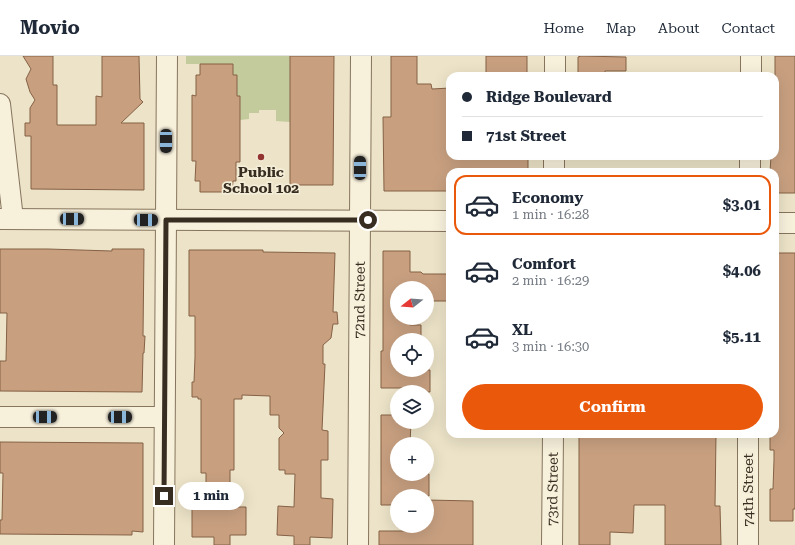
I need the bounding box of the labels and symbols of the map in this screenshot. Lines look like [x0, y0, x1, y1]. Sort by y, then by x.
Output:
car [160, 129, 172, 153]
marker: Public School 102 [256, 152, 266, 162]
car [354, 156, 366, 180]
place label: Public School 102 [223, 164, 299, 196]
route start [359, 211, 377, 229]
car [60, 213, 84, 225]
car [134, 214, 158, 226]
street label: 72nd Street [351, 261, 368, 339]
north arrow [390, 281, 434, 325]
car [33, 411, 57, 423]
car [108, 411, 132, 423]
street label: 73rd Street [544, 452, 561, 526]
street label: 74th Street [740, 453, 756, 527]
callout: 1 min [178, 482, 244, 510]
route end [155, 487, 173, 505]

